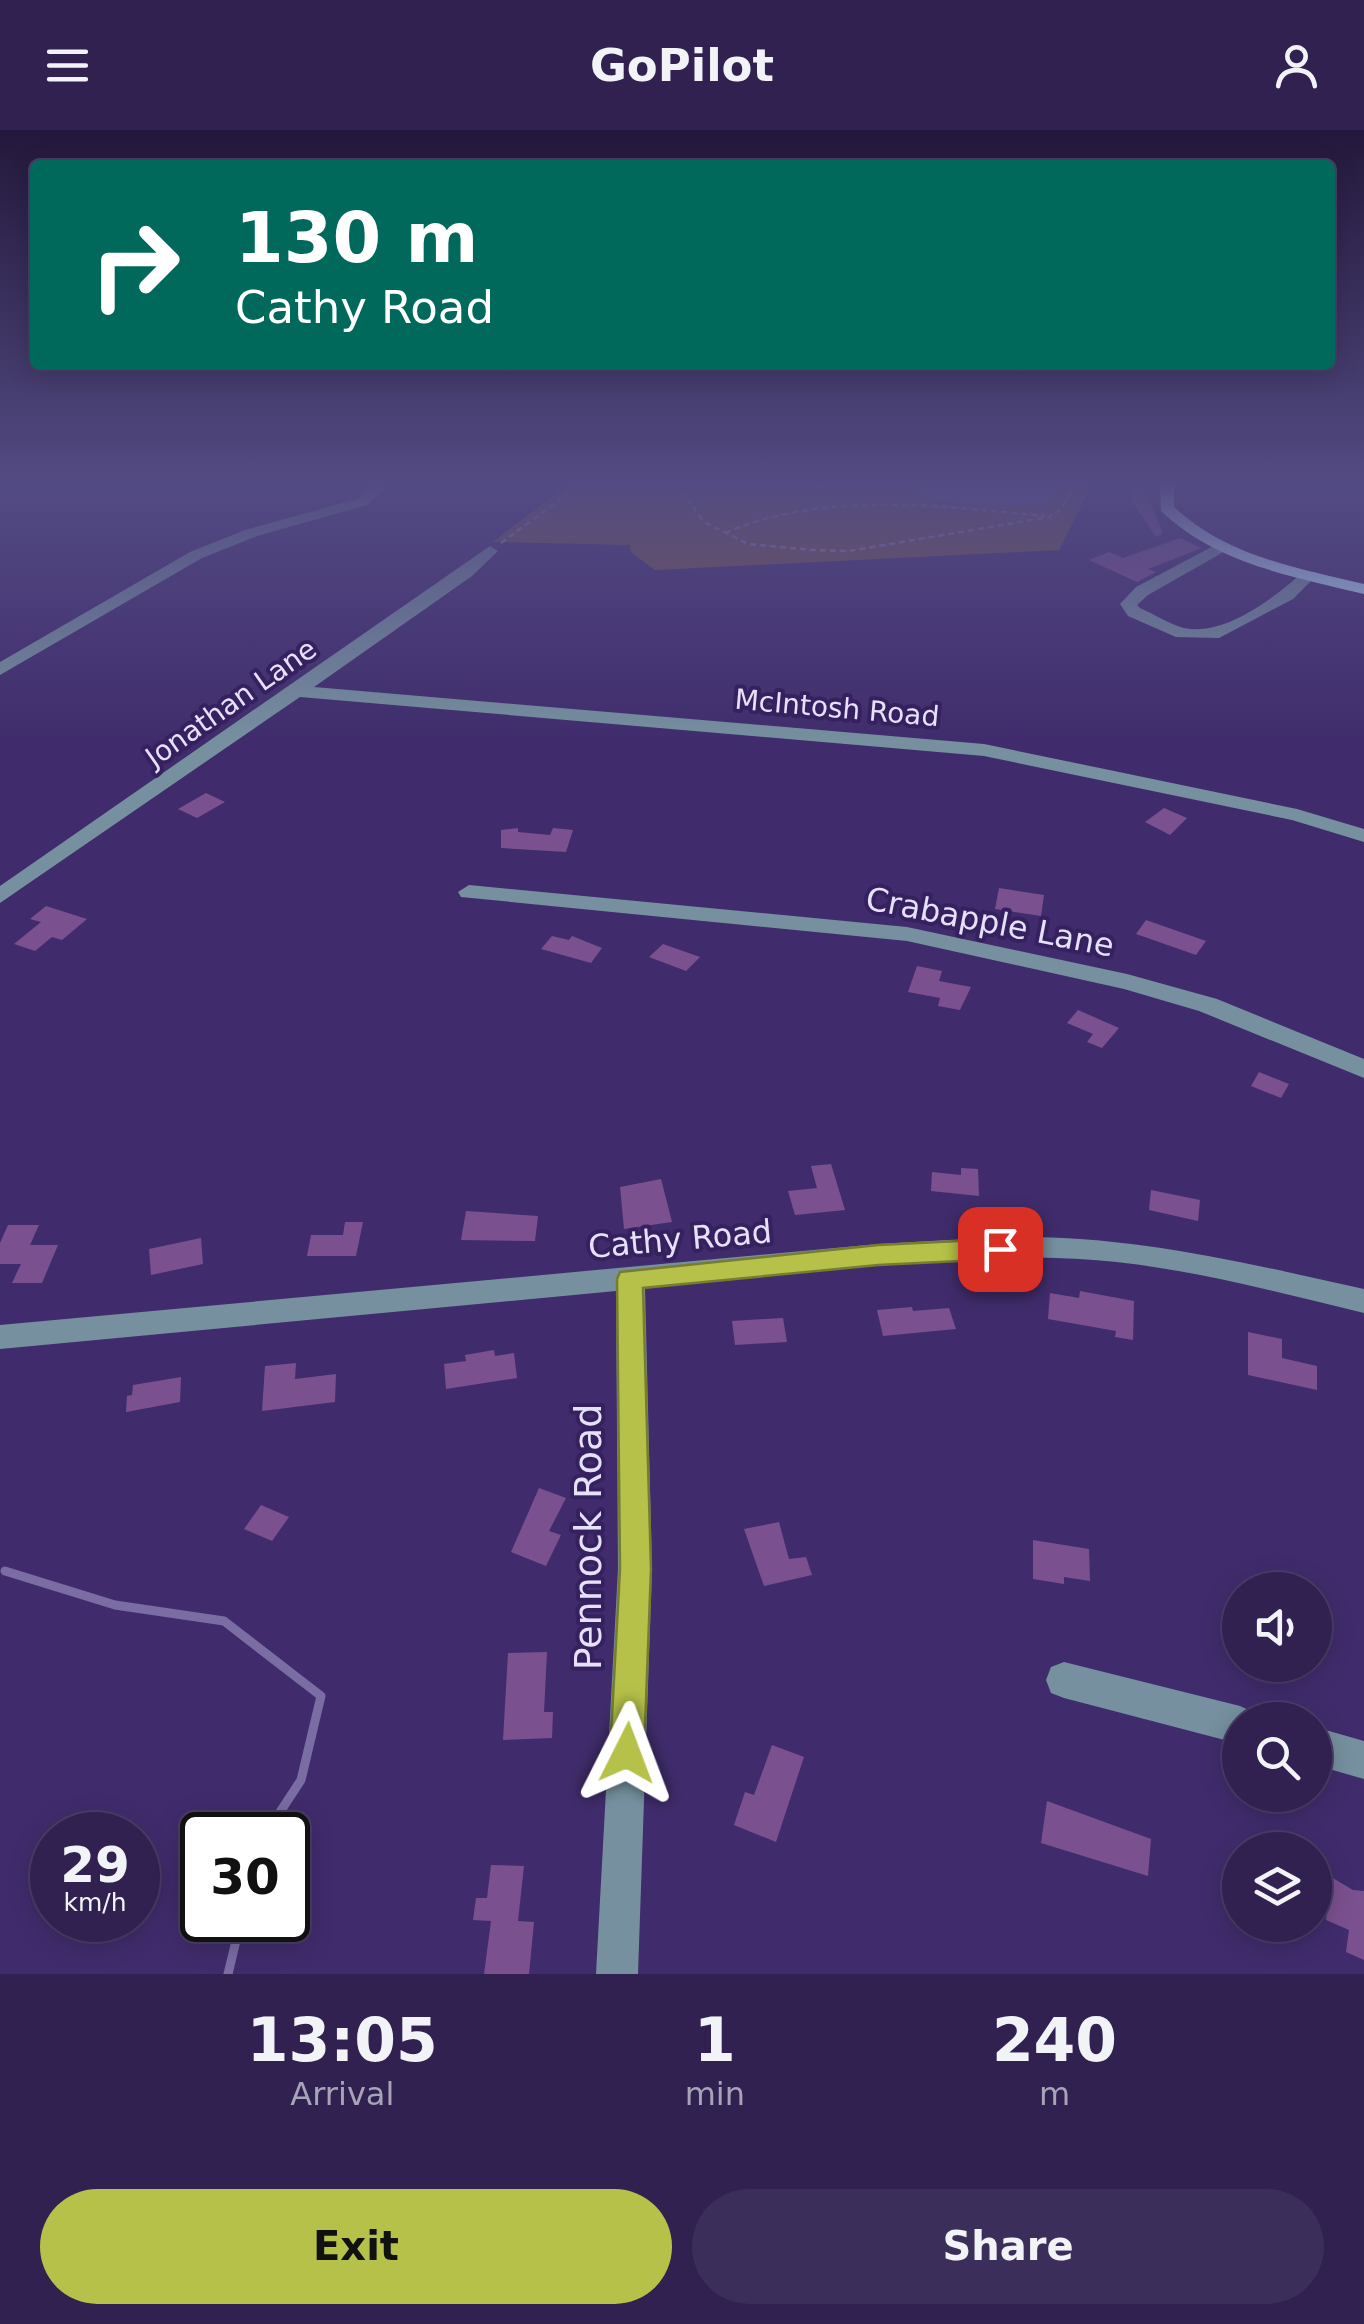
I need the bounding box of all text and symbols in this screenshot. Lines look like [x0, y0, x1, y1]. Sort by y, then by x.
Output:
icon: menu [40, 38, 95, 93]
icon: person [1269, 38, 1324, 93]
text: GoPilot [590, 39, 774, 92]
text: 130 m [235, 197, 478, 279]
icon: right [70, 200, 200, 330]
text: Cathy Road [235, 281, 494, 334]
street label: Jonathan Lane [138, 632, 323, 775]
street label: McIntosh Road [733, 683, 941, 733]
street label: Crabapple Lane [863, 879, 1117, 965]
pin [958, 1207, 1043, 1292]
street label: Cathy Road [587, 1212, 773, 1266]
icon: arrive [973, 1222, 1028, 1277]
street label: Pennock Road [566, 1404, 610, 1670]
map controls [1222, 1572, 1332, 1942]
button: sound [1222, 1572, 1332, 1682]
position arrow [575, 1701, 679, 1805]
button: search [1222, 1702, 1332, 1812]
speed limit sign: 30 [180, 1812, 310, 1942]
button: layers [1222, 1832, 1332, 1942]
text: 29 [60, 1836, 130, 1894]
text: km/h [63, 1888, 127, 1917]
text: 13:05 [247, 2005, 438, 2075]
text: 1 [694, 2005, 736, 2075]
text: 240 [992, 2005, 1117, 2075]
text: Arrival [290, 2075, 394, 2113]
text: min [685, 2075, 745, 2113]
text: m [1039, 2075, 1070, 2113]
button: Exit [40, 2189, 672, 2304]
button: Share [692, 2189, 1324, 2304]

